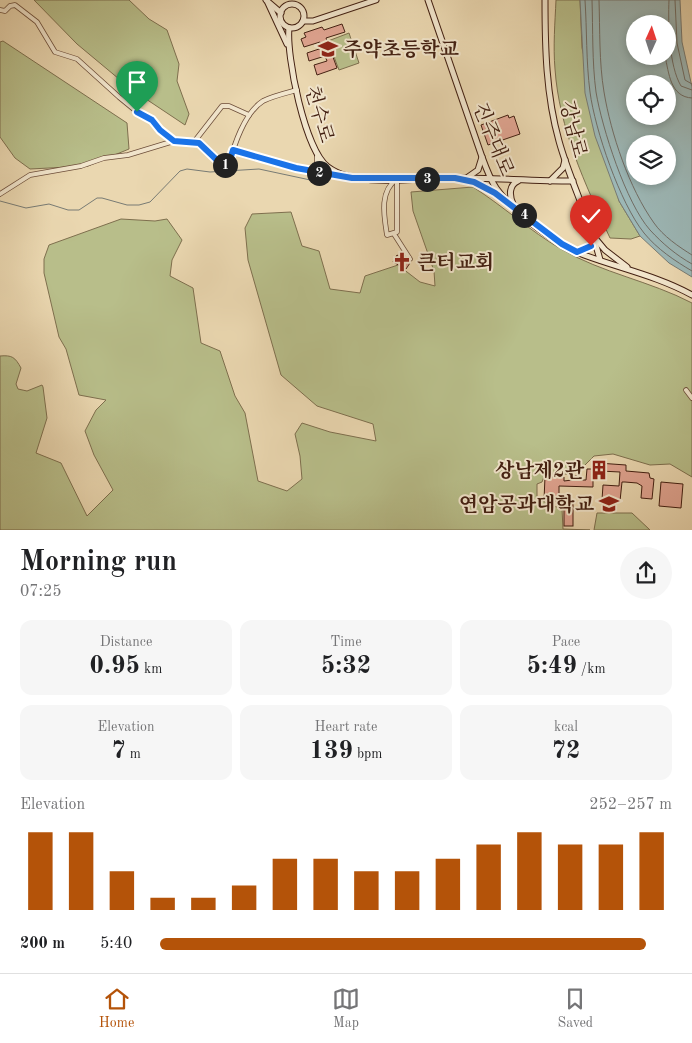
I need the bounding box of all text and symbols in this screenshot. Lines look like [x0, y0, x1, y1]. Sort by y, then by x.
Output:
north arrow [626, 15, 676, 65]
map controls [626, 15, 676, 185]
school or university icon: 주약초등학교 [317, 38, 339, 60]
place label: 주약초등학교 [343, 38, 460, 61]
pin [116, 61, 158, 112]
icon: arrive [123, 68, 151, 96]
button: locate [626, 75, 676, 125]
street label: 천수로 [300, 83, 338, 145]
street label: 강남로 [555, 98, 591, 160]
street label: 진주대로 [468, 99, 518, 179]
button: layers [626, 135, 676, 185]
pin: 1 [212, 152, 238, 178]
text: 1 [221, 158, 230, 172]
pin: 2 [306, 160, 332, 186]
text: 2 [315, 166, 324, 180]
pin: 3 [414, 166, 440, 192]
text: 3 [423, 172, 432, 186]
pin [570, 195, 612, 246]
pin: 4 [512, 202, 536, 228]
icon: check [577, 202, 605, 230]
text: 4 [520, 208, 529, 222]
church icon: 큰터교회 [391, 251, 413, 273]
place label: 큰터교회 [417, 251, 494, 274]
place label: 상남제2관 [495, 459, 585, 482]
building icon: 상남제2관 [588, 459, 610, 481]
place label: 연암공과대학교 [459, 493, 595, 516]
school or university icon: 연암공과대학교 [598, 493, 620, 515]
button: share [620, 547, 672, 599]
text: Morning run [20, 549, 177, 577]
text: 07:25 [20, 584, 62, 600]
text: Distance [100, 635, 152, 649]
text: Time [330, 635, 362, 649]
text: Pace [552, 635, 580, 649]
text: 0.95 [90, 654, 140, 679]
text: 5:32 [321, 654, 371, 679]
text: 5:49 [526, 654, 577, 679]
text: km [140, 662, 162, 676]
text: /km [577, 662, 606, 676]
text: Elevation [98, 720, 154, 734]
text: Heart rate [315, 720, 377, 734]
text: kcal [554, 720, 578, 734]
text: 7 [111, 739, 126, 764]
text: 139 [310, 739, 353, 764]
text: 72 [551, 739, 581, 764]
text: m [126, 747, 141, 761]
text: bpm [353, 747, 382, 761]
text: Elevation [20, 797, 85, 813]
text: 252–257 m [589, 797, 672, 813]
text: 200 m [20, 936, 65, 952]
text: 5:40 [100, 936, 132, 952]
tab: Home [99, 985, 134, 1032]
tab: Map [332, 985, 360, 1032]
tab: Saved [558, 985, 593, 1032]

